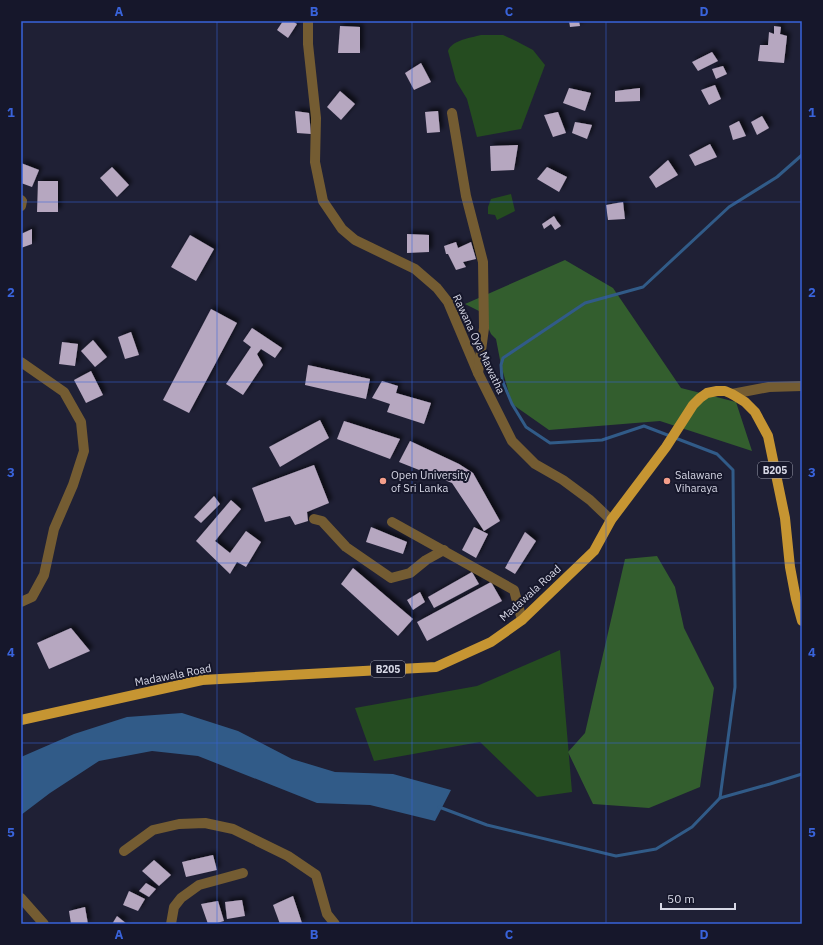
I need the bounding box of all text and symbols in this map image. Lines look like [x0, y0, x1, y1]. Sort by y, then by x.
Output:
text: A [115, 3, 124, 20]
text: B [310, 3, 319, 20]
text: C [505, 3, 514, 20]
text: D [699, 3, 709, 20]
text: 1 [7, 104, 15, 121]
text: 1 [808, 104, 816, 121]
text: 2 [7, 284, 15, 301]
text: 2 [808, 284, 816, 301]
street label: Rawana Oya Mawatha [450, 292, 508, 396]
road number: B205 [758, 462, 792, 478]
text: 3 [7, 464, 15, 481]
text: 3 [808, 464, 816, 481]
place label: Open University of Sri Lanka [391, 468, 470, 495]
place label: Salawane Viharaya [675, 468, 723, 495]
marker: Open University of Sri Lanka [378, 476, 388, 486]
marker: Salawane Viharaya [662, 476, 672, 486]
street label: Madawala Road [496, 562, 564, 624]
text: 4 [7, 644, 15, 661]
text: 4 [808, 644, 816, 661]
street label: Madawala Road [133, 661, 213, 689]
road number: B205 [371, 661, 405, 677]
text: 5 [7, 824, 15, 841]
text: 5 [808, 824, 816, 841]
scale bar [661, 885, 735, 911]
text: 50 m [667, 891, 695, 906]
text: A [115, 926, 124, 943]
text: B [310, 926, 319, 943]
text: C [505, 926, 514, 943]
text: D [699, 926, 709, 943]

